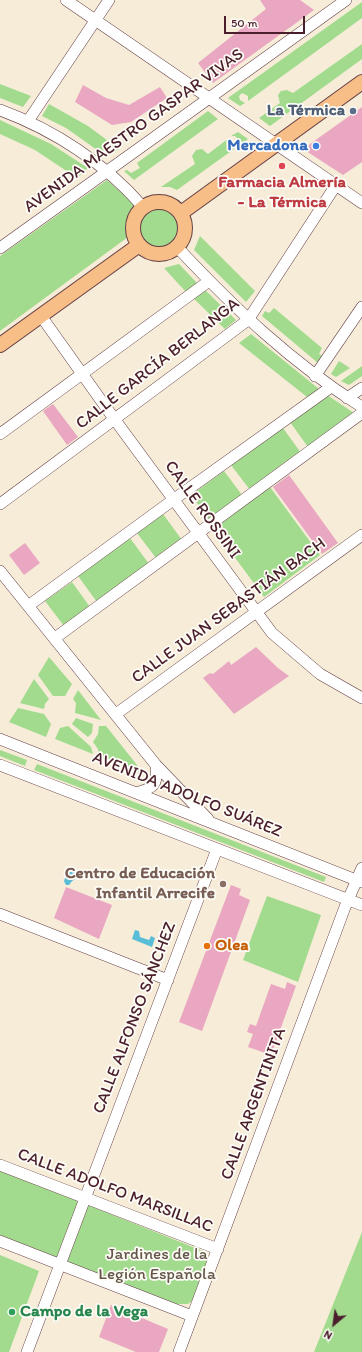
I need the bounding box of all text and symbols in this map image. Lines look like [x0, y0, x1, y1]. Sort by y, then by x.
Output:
scale bar [226, 8, 307, 34]
text: 50 m [231, 16, 257, 30]
street label: AVENIDA MAESTRO GASPAR VIVAS [20, 44, 248, 218]
place label: La Térmica [267, 101, 345, 121]
marker: La Térmica [348, 106, 358, 116]
place label: Mercadona [227, 136, 308, 156]
marker: Mercadona [311, 141, 321, 151]
marker: Farmacia Almería - La Térmica [277, 161, 287, 171]
place label: Farmacia Almería - La Térmica [218, 173, 346, 213]
street label: CALLE GARCÍA BERLANGA [72, 294, 244, 434]
street label: CALLE ROSSINI [160, 457, 244, 563]
street label: CALLE JUAN SEBASTIÁN BACH [128, 534, 330, 688]
street label: AVENIDA ADOLFO SUÁREZ [89, 748, 285, 842]
place label: Centro de Educación Infantil Arrecife [65, 864, 215, 904]
marker: Centro de Educación Infantil Arrecife [218, 879, 228, 889]
street label: CALLE ALFONSO SÁNCHEZ [89, 919, 181, 1117]
place label: Olea [215, 936, 249, 956]
marker: Olea [202, 941, 212, 951]
street label: CALLE ARGENTINITA [217, 1025, 291, 1183]
street label: CALLE ADOLFO MARSILLAC [14, 1144, 216, 1238]
park label: Jardines de la Legión Española [98, 1245, 216, 1285]
place label: Campo de la Vega [20, 1302, 148, 1322]
north arrow [314, 1304, 354, 1344]
marker: Campo de la Vega [7, 1307, 17, 1317]
text: N [322, 1327, 334, 1342]

